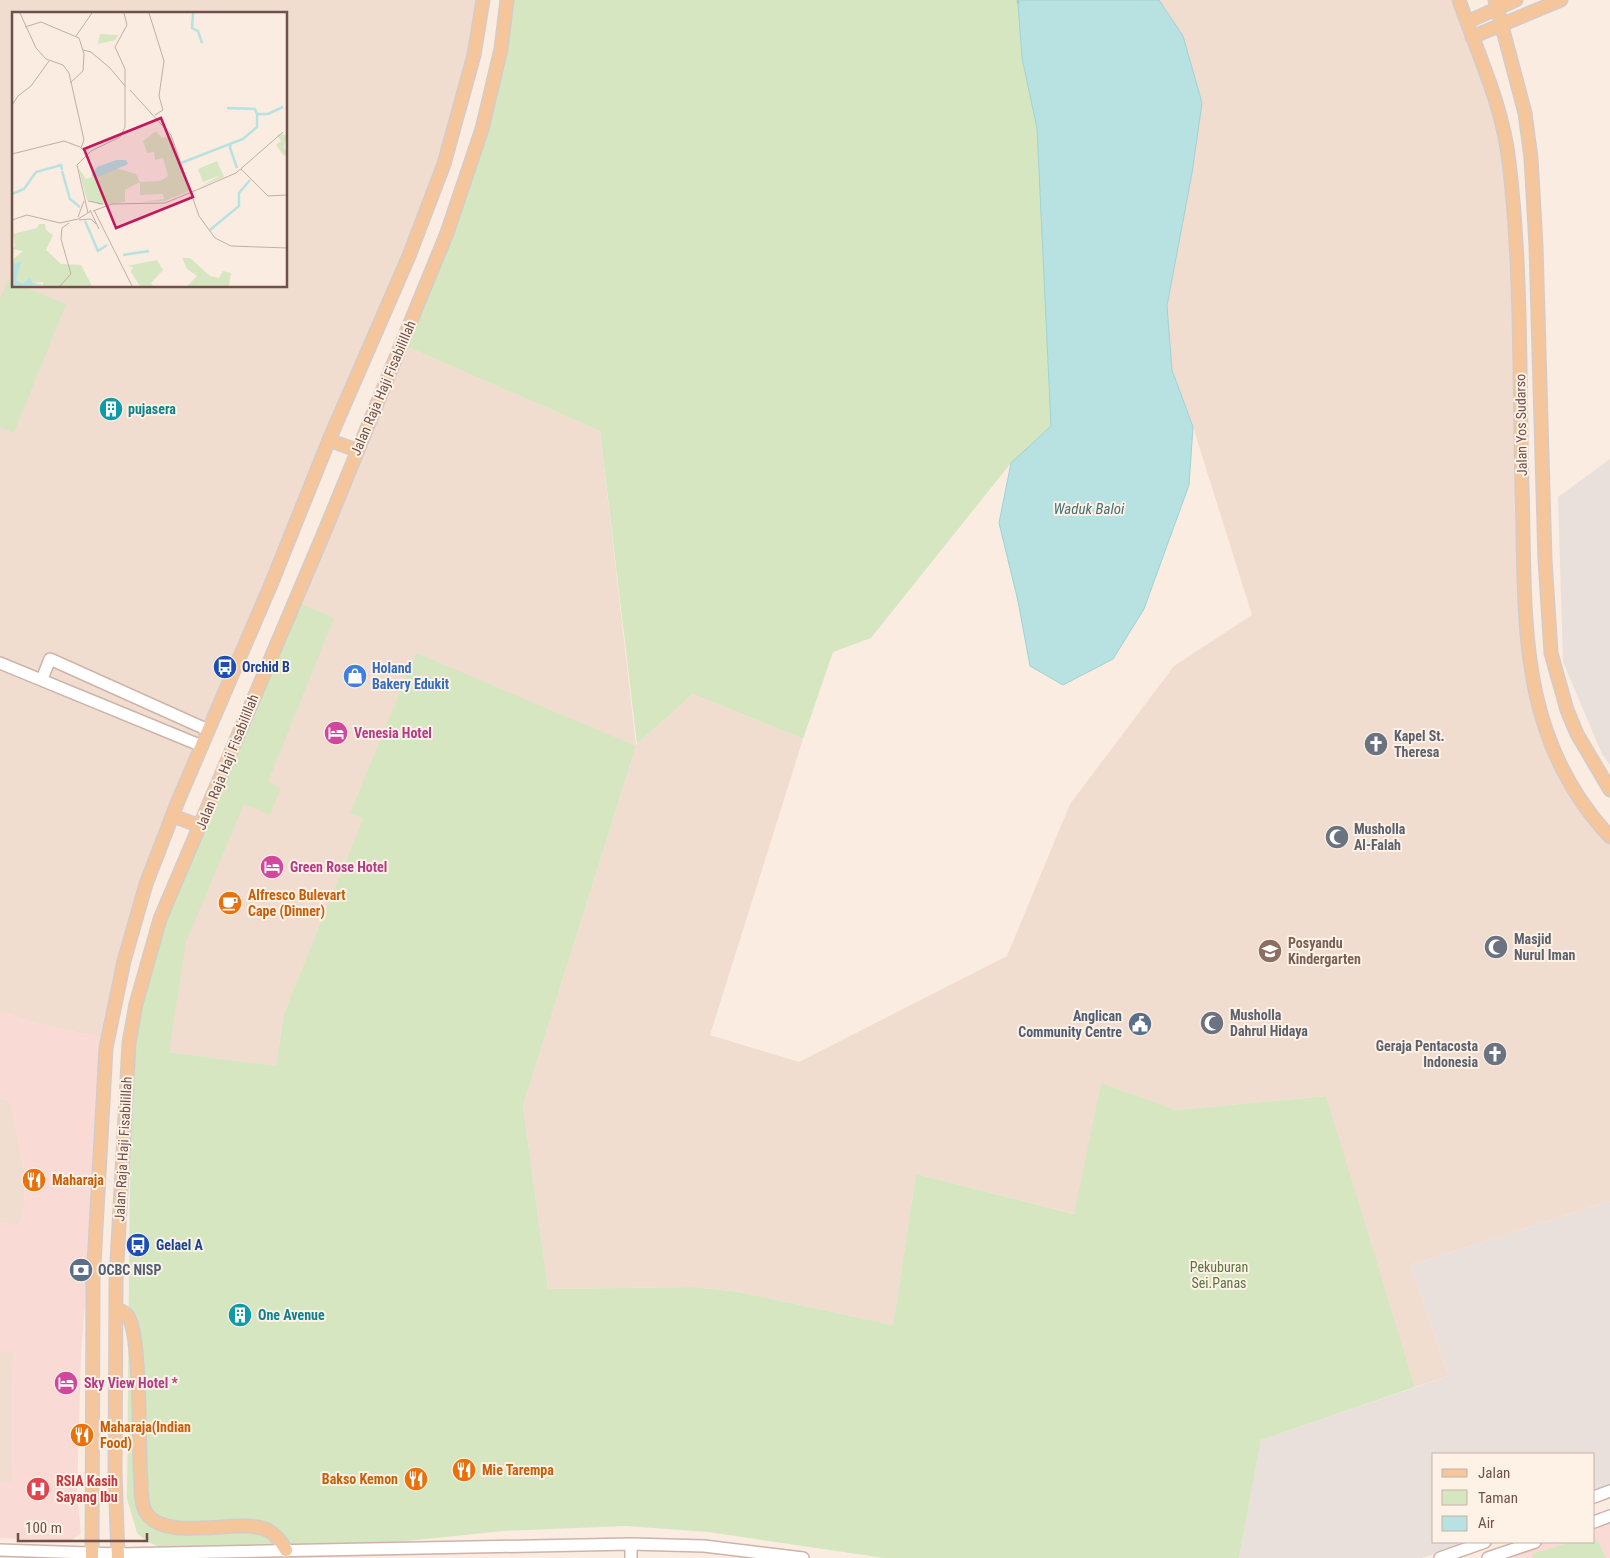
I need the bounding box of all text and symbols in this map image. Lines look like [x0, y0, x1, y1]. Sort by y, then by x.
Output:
inset map [12, 12, 288, 288]
street label: Jalan Raja Haji Fisabilillah [347, 318, 419, 458]
street label: Jalan Yos Sudarso [1512, 374, 1530, 476]
building icon: pujasera [98, 396, 124, 422]
place label: pujasera [128, 401, 176, 417]
water label: Waduk Baloi [1054, 500, 1125, 518]
bus stop icon: Orchid B [212, 654, 238, 680]
place label: Orchid B [242, 659, 290, 675]
place label: Holand Bakery Edukit [372, 660, 449, 692]
shop icon: Holand Bakery Edukit [342, 663, 368, 689]
street label: Jalan Raja Haji Fisabilillah [192, 692, 262, 832]
hotel icon: Venesia Hotel [323, 720, 349, 746]
place label: Venesia Hotel [354, 725, 432, 741]
place label: Kapel St. Theresa [1394, 728, 1445, 760]
church icon: Kapel St. Theresa [1363, 731, 1389, 757]
place label: Musholla Al-Falah [1354, 821, 1406, 853]
mosque icon: Musholla Al-Falah [1324, 824, 1350, 850]
hotel icon: Green Rose Hotel [259, 854, 285, 880]
place label: Green Rose Hotel [290, 859, 387, 875]
place label: Alfresco Bulevart Cape (Dinner) [248, 887, 346, 920]
cafe icon: Alfresco Bulevart Cape (Dinner) [217, 890, 243, 916]
place label: Masjid Nurul Iman [1514, 931, 1575, 963]
mosque icon: Masjid Nurul Iman [1483, 934, 1509, 960]
place label: Posyandu Kindergarten [1288, 935, 1361, 967]
school or university icon: Posyandu Kindergarten [1257, 938, 1283, 964]
place label: Musholla Dahrul Hidaya [1230, 1007, 1308, 1039]
place label: Anglican Community Centre [1018, 1008, 1122, 1040]
mosque icon: Musholla Dahrul Hidaya [1199, 1010, 1225, 1036]
public building icon: Anglican Community Centre [1127, 1011, 1153, 1037]
place label: Geraja Pentacosta Indonesia [1376, 1038, 1478, 1070]
church icon: Geraja Pentacosta Indonesia [1482, 1041, 1508, 1067]
street label: Jalan Raja Haji Fisabilillah [111, 1076, 135, 1222]
restaurant icon: Maharaja [21, 1167, 47, 1193]
place label: Maharaja [52, 1172, 104, 1188]
bus stop icon: Gelael A [125, 1232, 151, 1258]
place label: Gelael A [156, 1237, 203, 1253]
bank icon: OCBC NISP [68, 1257, 94, 1283]
park label: Pekuburan Sei.Panas [1190, 1259, 1248, 1291]
place label: OCBC NISP [98, 1262, 161, 1278]
building icon: One Avenue [227, 1302, 253, 1328]
place label: One Avenue [258, 1307, 325, 1323]
hotel icon: Sky View Hotel * [53, 1370, 79, 1396]
place label: Sky View Hotel * [84, 1375, 178, 1391]
place label: Maharaja(Indian Food) [100, 1419, 191, 1452]
restaurant icon: Maharaja(Indian Food) [69, 1422, 95, 1448]
legend [1432, 1453, 1595, 1543]
restaurant icon: Mie Tarempa [451, 1457, 477, 1483]
place label: Mie Tarempa [482, 1462, 554, 1478]
text: Jalan [1478, 1464, 1510, 1482]
restaurant icon: Bakso Kemon [403, 1466, 429, 1492]
place label: Bakso Kemon [322, 1471, 398, 1487]
place label: RSIA Kasih Sayang Ibu [56, 1473, 118, 1505]
hospital icon: RSIA Kasih Sayang Ibu [25, 1476, 51, 1502]
text: Taman [1478, 1489, 1518, 1507]
scale bar [18, 1510, 146, 1542]
text: Air [1478, 1514, 1495, 1532]
text: 100 m [25, 1519, 62, 1537]

